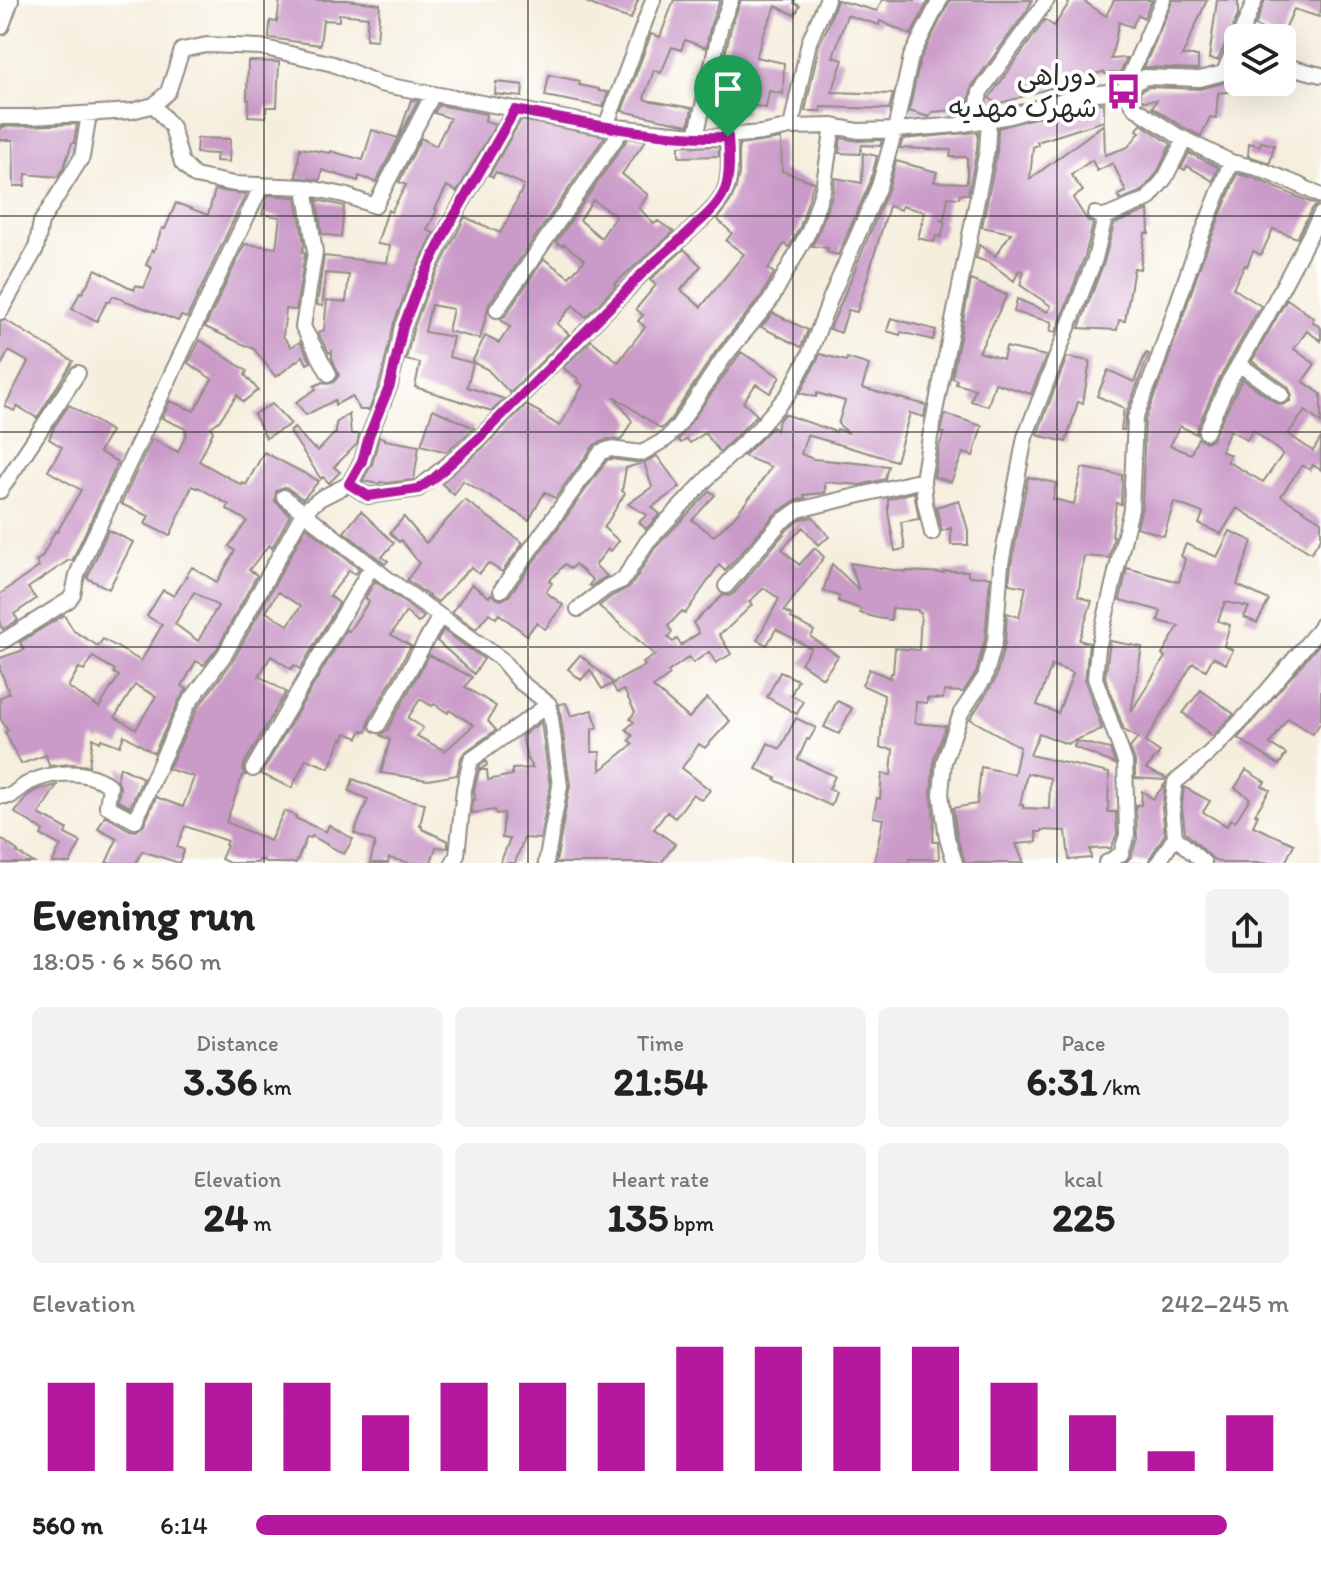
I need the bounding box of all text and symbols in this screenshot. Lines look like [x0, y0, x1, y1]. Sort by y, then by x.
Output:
map controls [1224, 24, 1296, 96]
button: layers [1224, 24, 1296, 96]
pin [694, 55, 762, 137]
place label: دوراهی شهرک مهدیه [949, 58, 1097, 124]
icon: arrive [706, 67, 750, 111]
bus stop icon: دوراهی شهرک مهدیه [1104, 72, 1142, 110]
text: Evening run [32, 888, 255, 941]
button: share [1205, 889, 1289, 973]
text: 18:05 · 6 × 560 m [32, 945, 222, 977]
text: Distance [196, 1030, 279, 1057]
text: Time [637, 1030, 684, 1057]
text: Pace [1061, 1030, 1106, 1057]
text: 3.36 [183, 1057, 258, 1105]
text: 21:54 [613, 1057, 708, 1105]
text: 6:31 [1026, 1057, 1098, 1105]
text: km [258, 1074, 292, 1101]
text: /km [1098, 1074, 1141, 1101]
text: Elevation [194, 1166, 281, 1193]
text: Heart rate [612, 1166, 709, 1193]
text: kcal [1064, 1166, 1103, 1193]
text: 24 [203, 1193, 248, 1241]
text: 135 [607, 1193, 668, 1241]
text: 225 [1052, 1193, 1115, 1241]
text: m [248, 1210, 272, 1237]
text: bpm [668, 1210, 714, 1237]
text: Elevation [32, 1287, 135, 1319]
text: 242–245 m [1161, 1287, 1289, 1319]
text: 560 m [32, 1509, 103, 1541]
text: 6:14 [160, 1509, 208, 1541]

